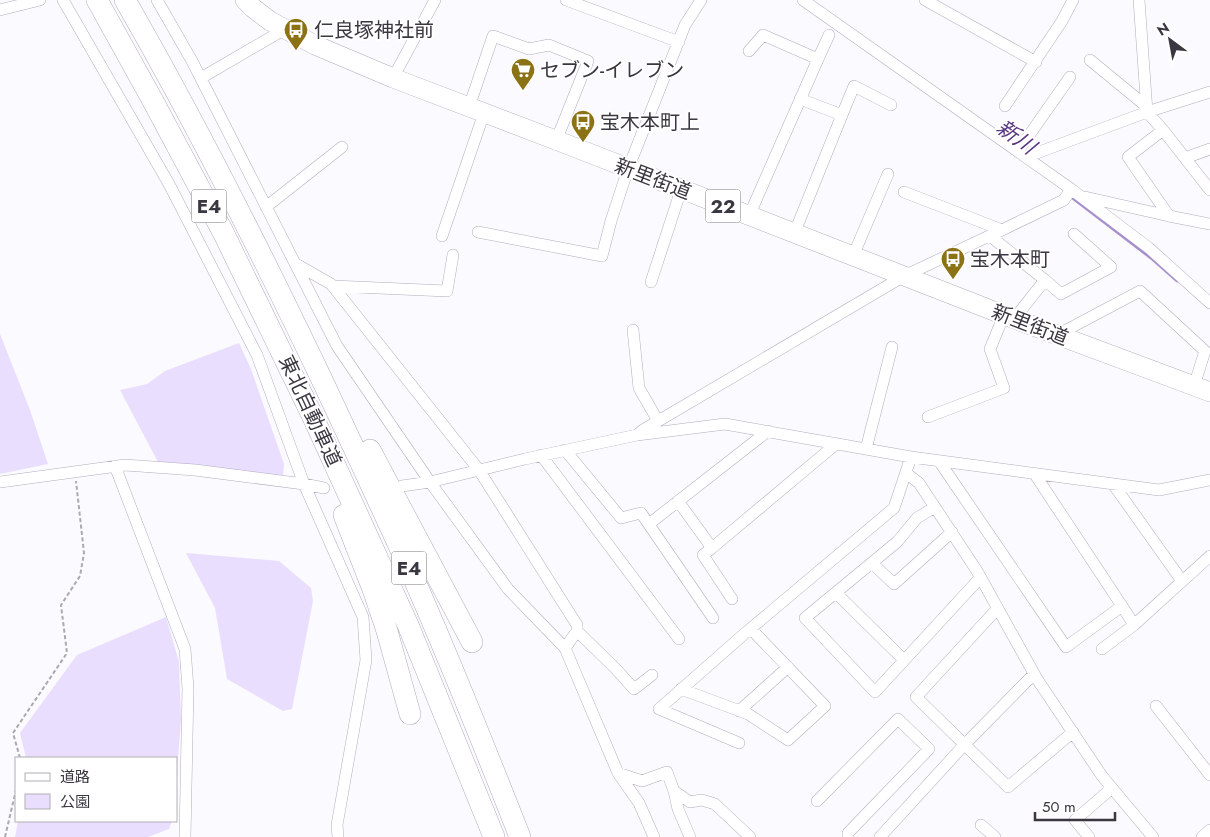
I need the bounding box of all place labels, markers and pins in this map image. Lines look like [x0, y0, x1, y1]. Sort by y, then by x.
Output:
place label: 仁良塚神社前 [314, 16, 434, 45]
bus stop icon: 仁良塚神社前 [283, 17, 309, 51]
place label: セブン-イレブン [540, 56, 684, 85]
supermarket icon: セブン-イレブン [510, 57, 536, 91]
place label: 宝木本町上 [600, 108, 700, 137]
bus stop icon: 宝木本町上 [570, 109, 596, 143]
place label: 宝木本町 [970, 245, 1050, 274]
bus stop icon: 宝木本町 [940, 246, 966, 280]

